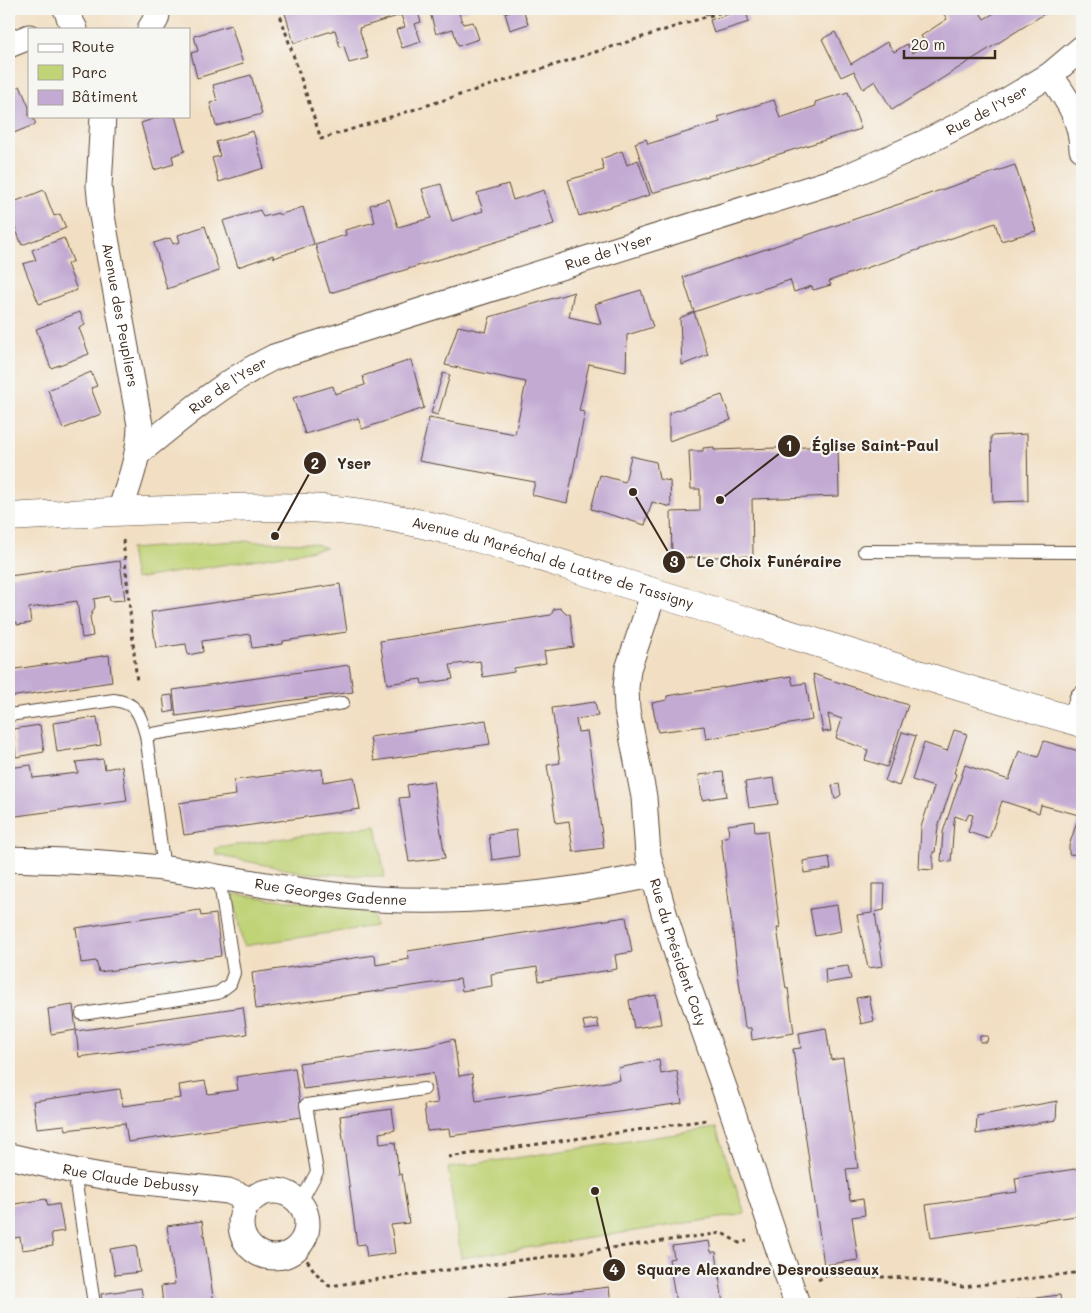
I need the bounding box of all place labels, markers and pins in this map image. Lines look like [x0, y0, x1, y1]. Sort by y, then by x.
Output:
callout: Église Saint-Paul [776, 431, 948, 461]
callout: Yser [302, 448, 381, 478]
callout: Le Choix Funéraire [662, 547, 852, 577]
callout: Square Alexandre Desrousseaux [602, 1255, 889, 1285]

